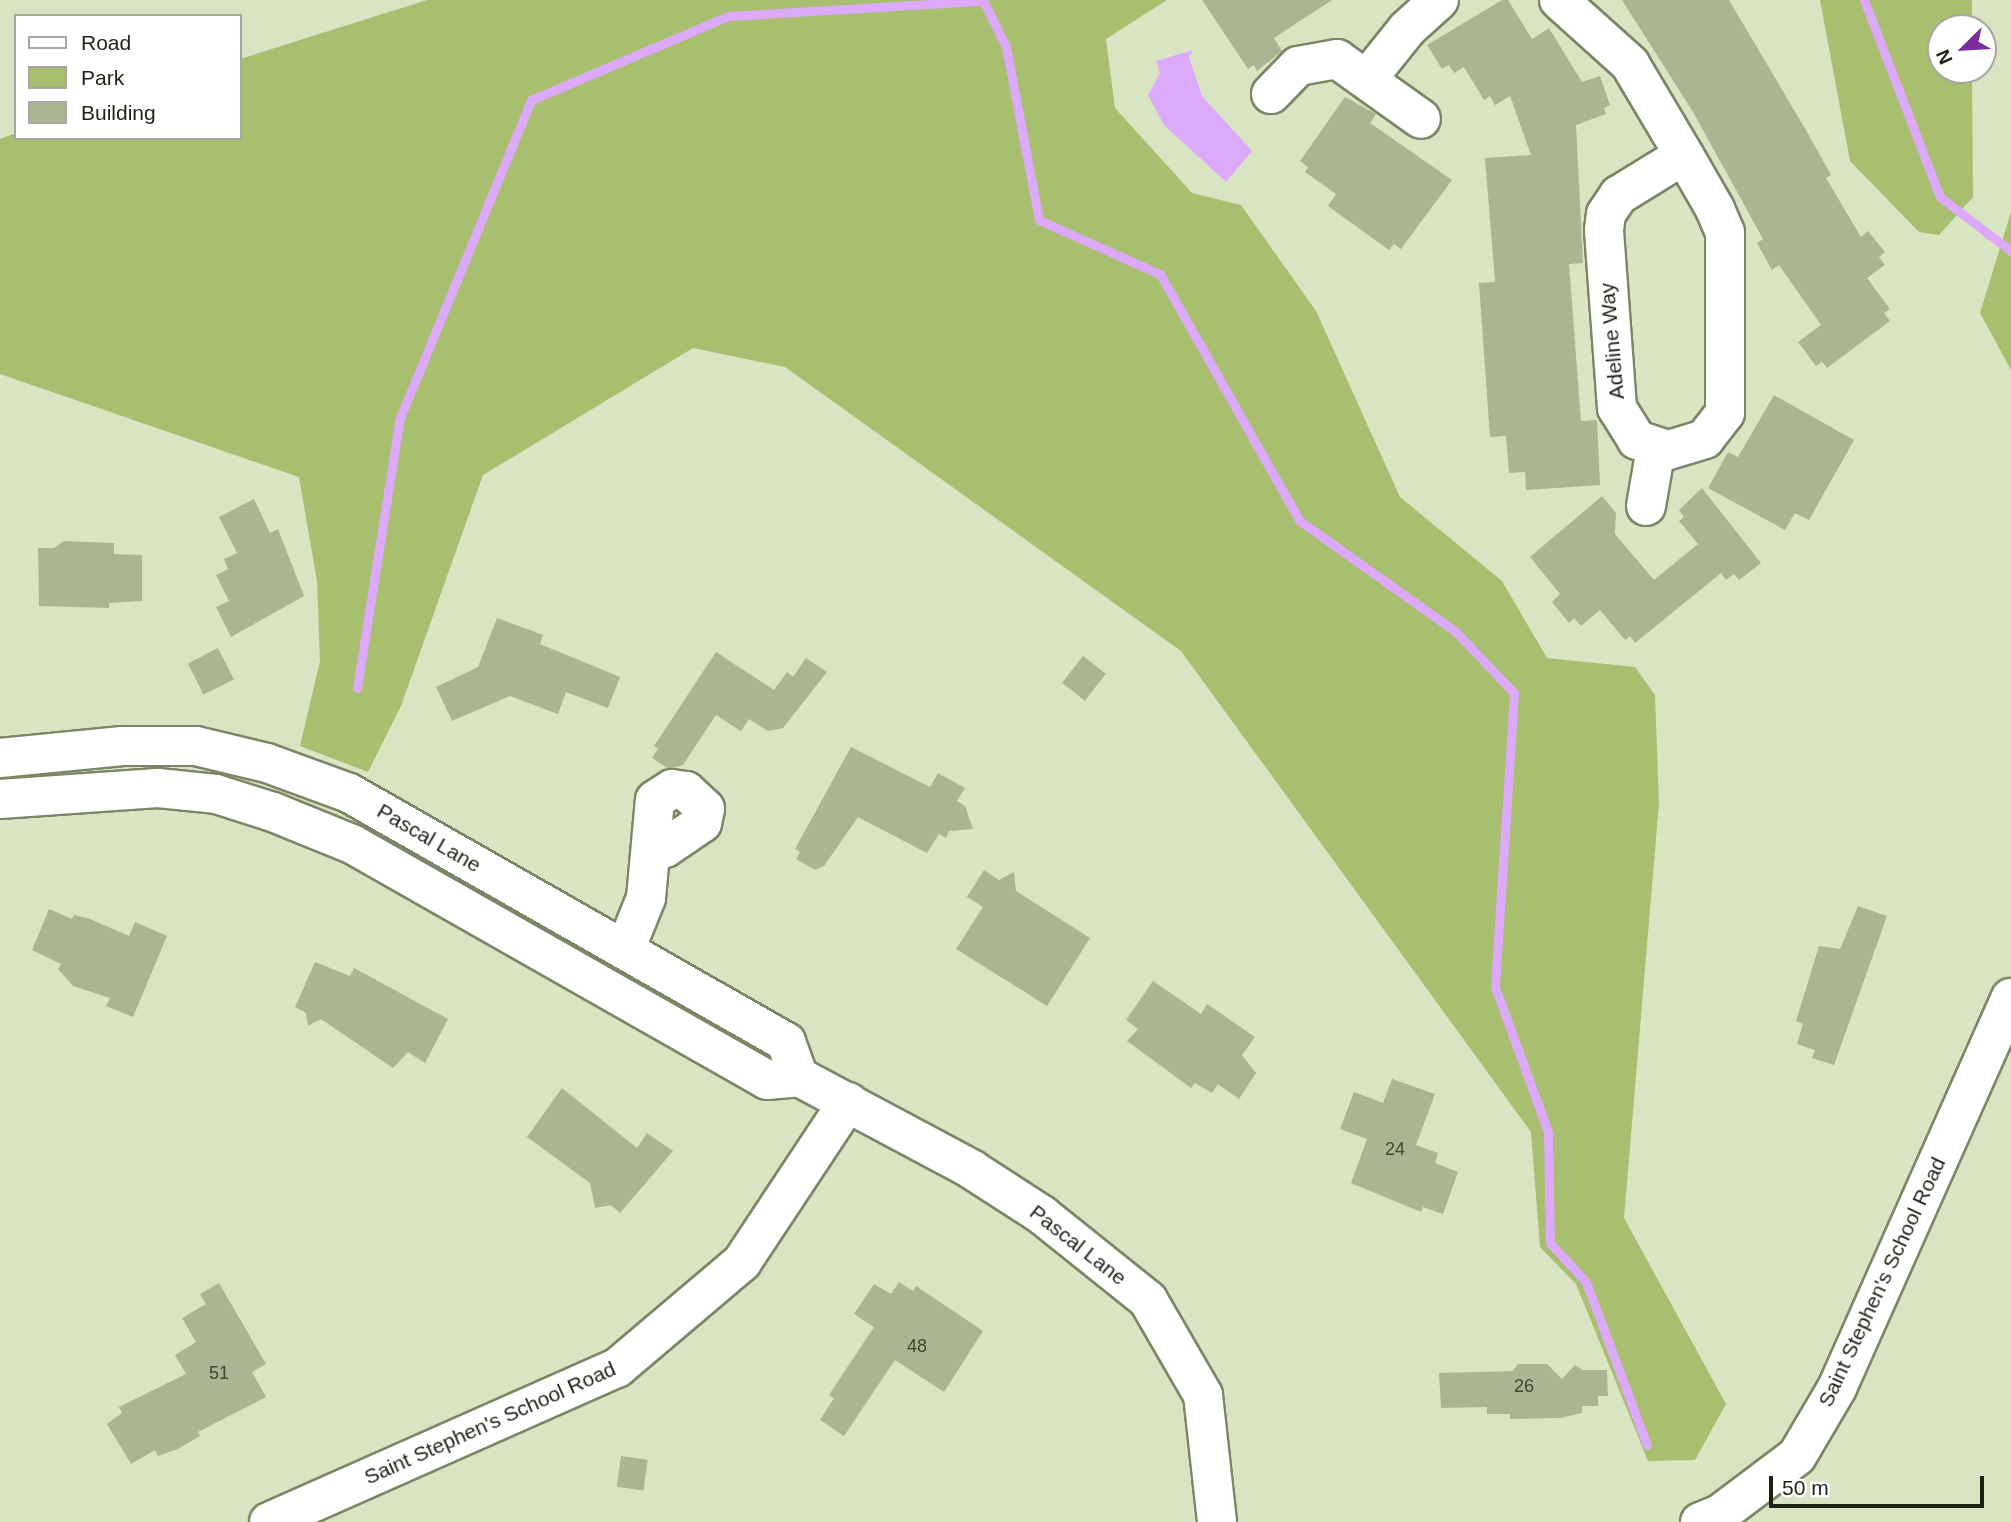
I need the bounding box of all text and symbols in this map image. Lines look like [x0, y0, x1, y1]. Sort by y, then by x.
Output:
legend [14, 14, 242, 140]
north arrow [1927, 14, 1997, 84]
text: Road [81, 31, 131, 54]
text: N [1932, 46, 1957, 67]
text: Park [81, 66, 124, 89]
text: Building [81, 101, 156, 124]
street label: Adeline Way [1594, 282, 1630, 400]
street label: Pascal Lane [373, 798, 485, 878]
house number: 24 [1385, 1138, 1405, 1160]
street label: Saint Stephen's School Road [1813, 1153, 1951, 1411]
street label: Pascal Lane [1025, 1199, 1131, 1291]
house number: 48 [907, 1335, 927, 1357]
street label: Saint Stephen's School Road [360, 1356, 620, 1490]
house number: 51 [209, 1362, 229, 1384]
house number: 26 [1514, 1375, 1534, 1397]
scale bar [1773, 1462, 1988, 1506]
text: 50 m [1782, 1476, 1829, 1499]

